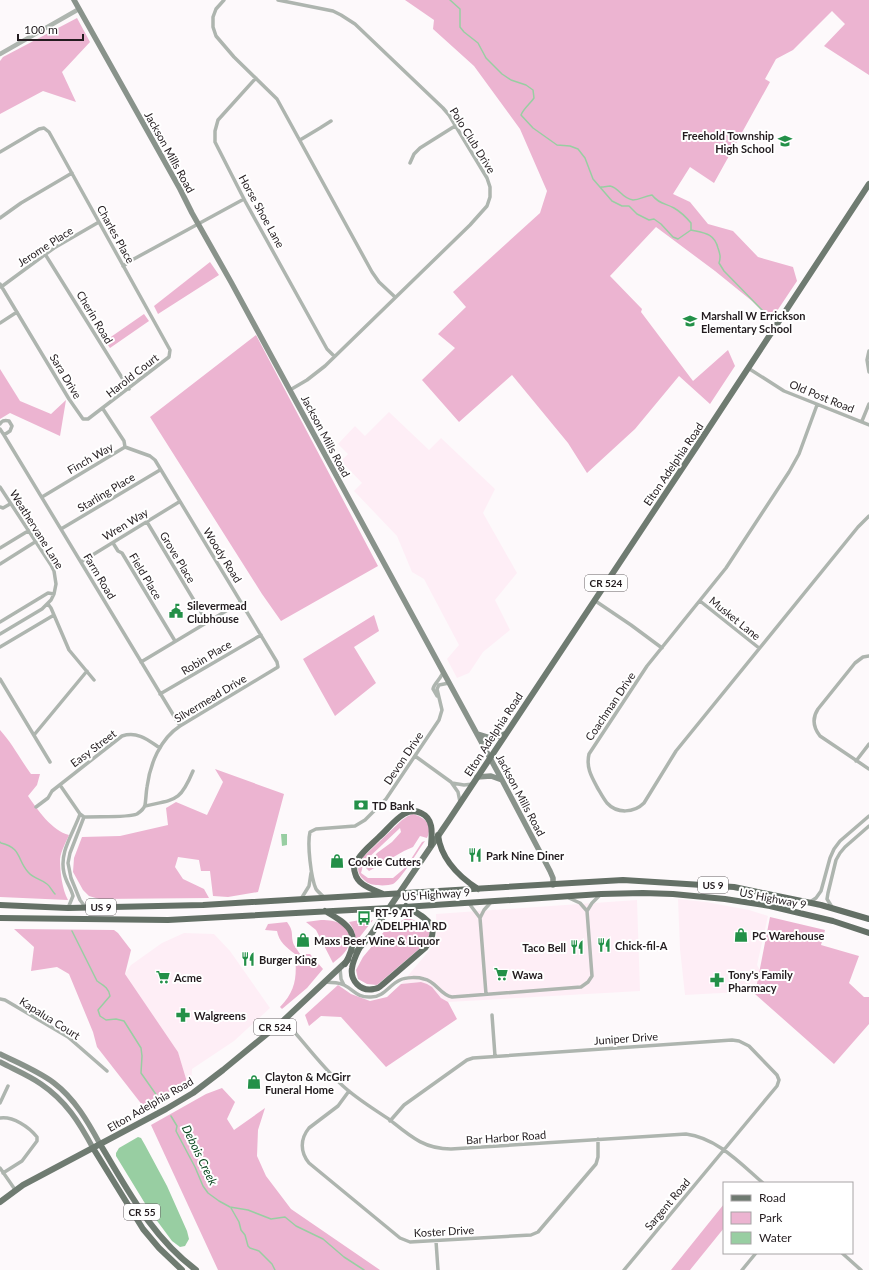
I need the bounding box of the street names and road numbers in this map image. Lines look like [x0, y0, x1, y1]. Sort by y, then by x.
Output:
street label: Polo Club Drive [447, 105, 499, 176]
street label: Jackson Mills Road [142, 109, 198, 195]
street label: Horse Shoe Lane [236, 172, 288, 250]
street label: Charles Place [95, 203, 137, 266]
street label: Jerome Place [15, 223, 75, 269]
street label: Cherin Road [74, 288, 116, 346]
street label: Sara Drive [48, 351, 84, 401]
street label: Harold Court [103, 351, 161, 399]
street label: Old Post Road [788, 377, 856, 415]
street label: Jackson Mills Road [299, 393, 353, 479]
street label: Elton Adelphia Road [640, 420, 706, 508]
street label: Finch Way [65, 440, 116, 476]
street label: Starling Place [75, 470, 137, 514]
street label: Weathervane Lane [7, 487, 67, 571]
street label: Wren Way [100, 505, 151, 543]
street label: Woody Road [201, 525, 245, 585]
street label: Grove Place [158, 529, 198, 585]
street label: Field Place [127, 550, 165, 602]
street label: Farm Road [81, 551, 119, 601]
road number: CR 524 [585, 575, 627, 591]
street label: Musket Lane [707, 593, 763, 643]
street label: Robin Place [179, 637, 234, 677]
street label: Coachman Drive [582, 669, 638, 743]
street label: Silvermead Drive [172, 671, 249, 725]
street label: Elton Adelphia Road [461, 690, 525, 778]
street label: Easy Street [68, 727, 118, 769]
street label: Devon Drive [381, 729, 426, 787]
street label: Jackson Mills Road [494, 752, 548, 838]
road number: US 9 [698, 877, 728, 893]
street label: US Highway 9 [402, 885, 470, 903]
street label: US Highway 9 [738, 885, 808, 911]
road number: US 9 [86, 899, 116, 915]
street label: Kapalua Court [17, 994, 83, 1042]
road number: CR 524 [254, 1019, 296, 1035]
street label: Juniper Drive [594, 1029, 659, 1047]
street label: Elton Adelphia Road [105, 1074, 195, 1134]
street label: Bar Harbor Road [466, 1128, 546, 1146]
street label: Sargent Road [641, 1175, 693, 1233]
road number: CR 55 [124, 1204, 160, 1220]
street label: Koster Drive [413, 1223, 475, 1239]

